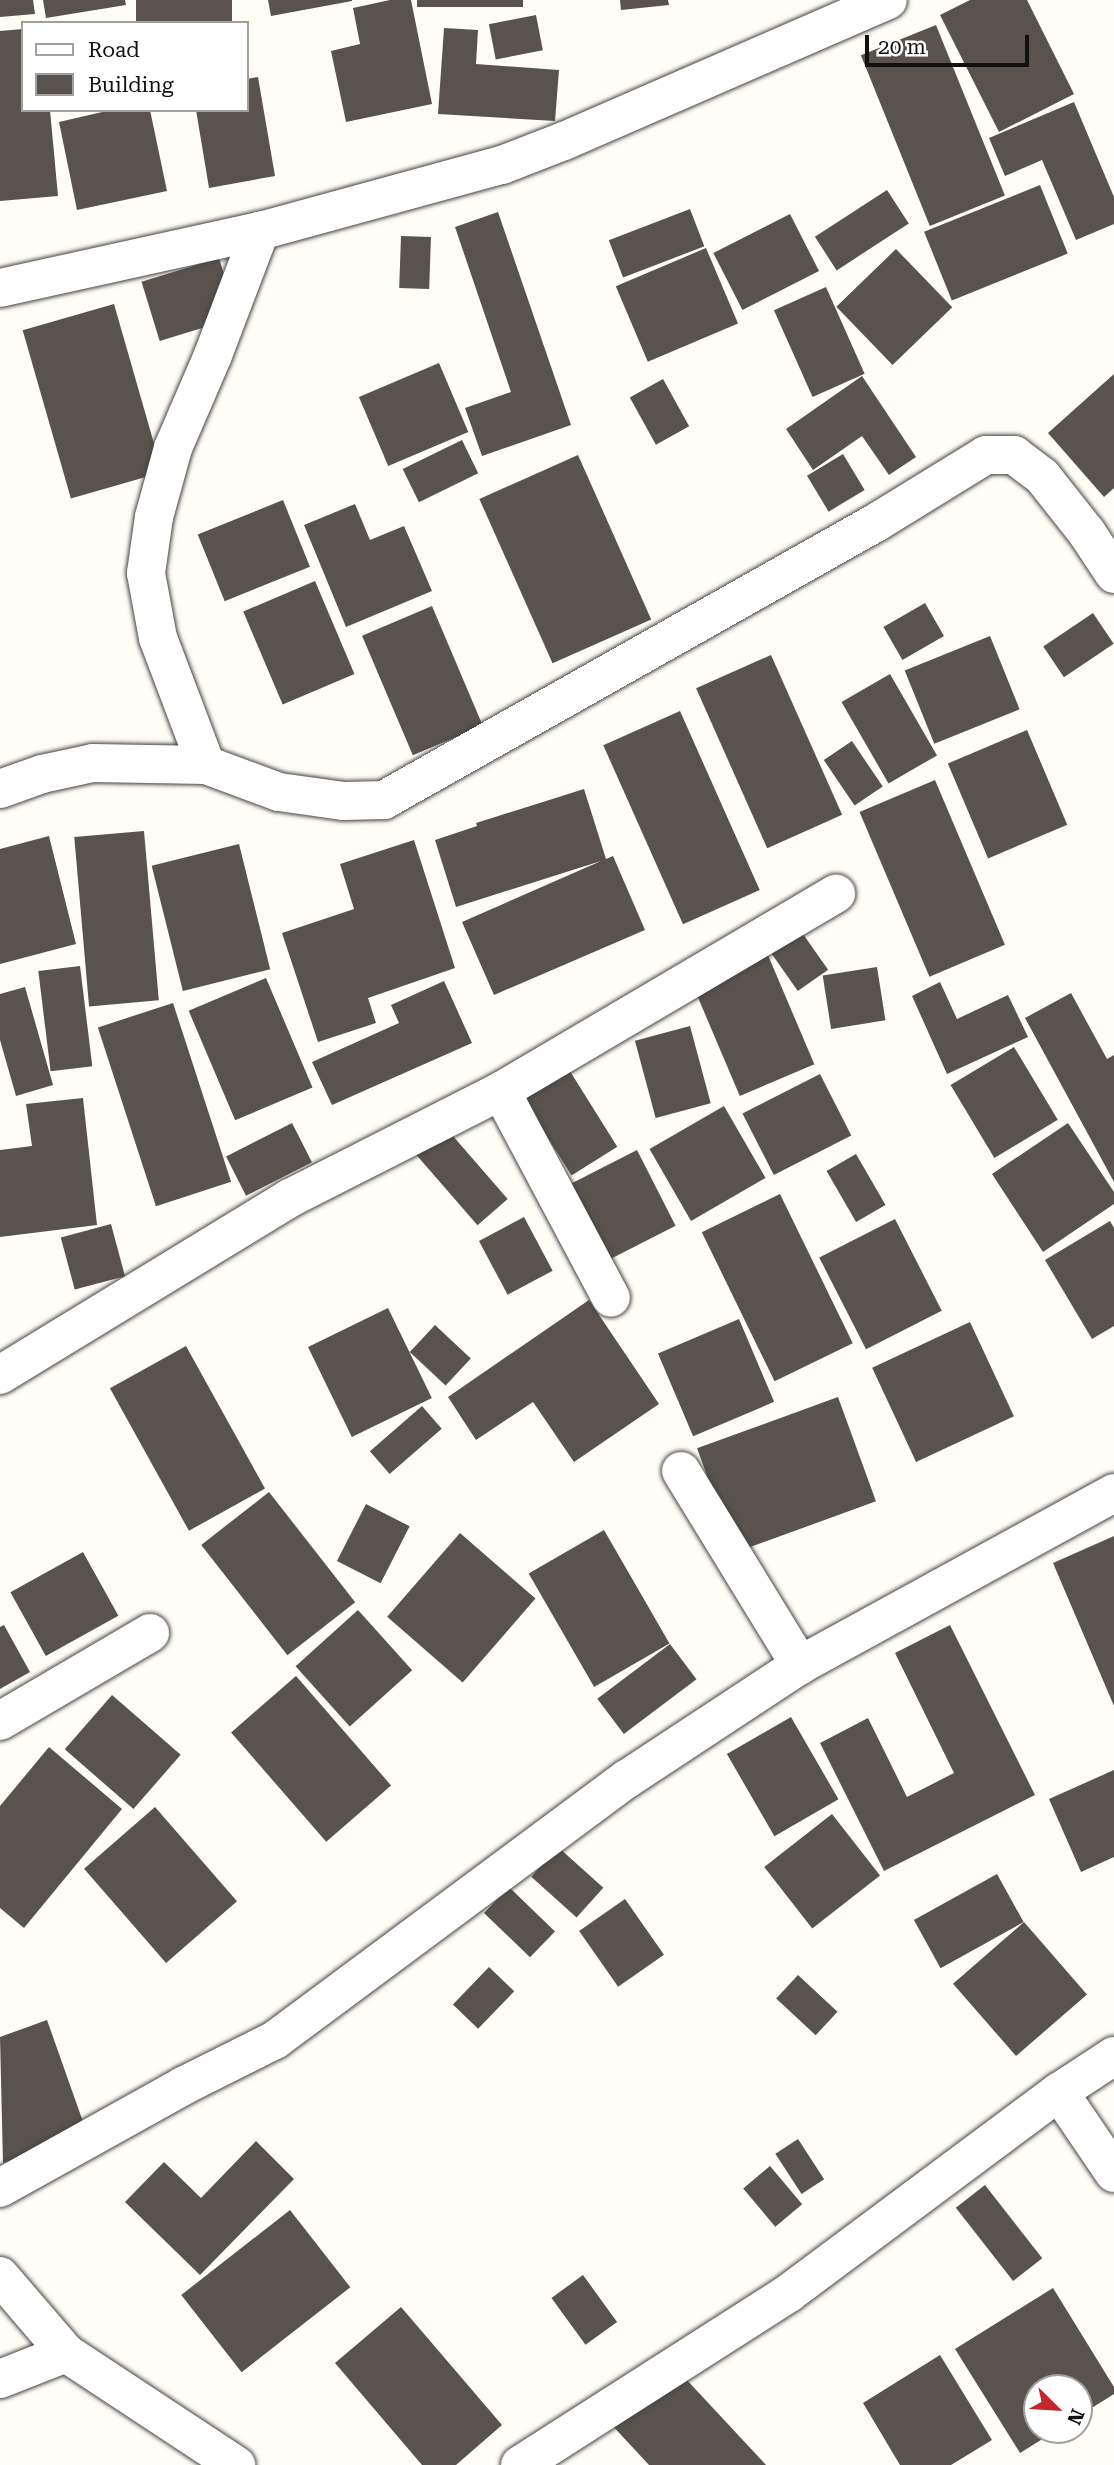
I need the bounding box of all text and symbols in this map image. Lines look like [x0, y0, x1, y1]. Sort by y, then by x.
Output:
legend [21, 21, 248, 112]
scale bar [869, 21, 1034, 65]
text: 20 m [878, 35, 926, 59]
text: Road [88, 38, 140, 62]
text: Building [88, 73, 174, 97]
north arrow [1023, 2374, 1093, 2444]
text: N [1062, 2406, 1089, 2428]

